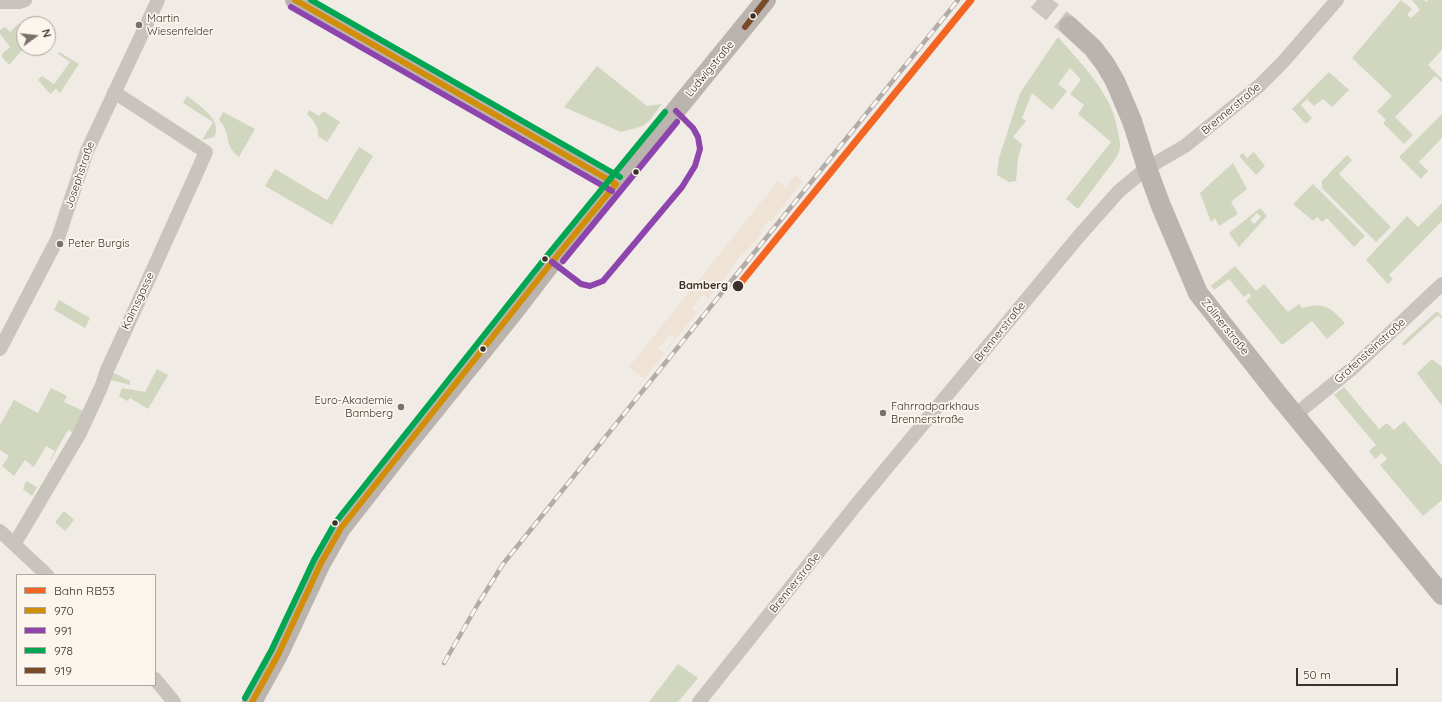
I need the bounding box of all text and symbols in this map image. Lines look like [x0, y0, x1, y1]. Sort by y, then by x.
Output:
unlabelled marker [748, 11, 758, 21]
place label: Martin Wiesenfelder [147, 12, 213, 38]
north arrow [16, 16, 56, 56]
marker: Martin Wiesenfelder [134, 20, 144, 30]
text: N [39, 27, 54, 39]
street label: Ludwigstraße [683, 38, 737, 100]
street label: Brennerstraße [1199, 80, 1263, 138]
street label: Josephstraße [62, 140, 98, 210]
unlabelled marker [631, 167, 641, 177]
place label: Peter Burgis [68, 237, 130, 251]
marker: Peter Burgis [55, 239, 65, 249]
unlabelled marker [540, 254, 550, 264]
street label: Kaimsgasse [119, 270, 157, 332]
place label: Bamberg [679, 279, 728, 293]
marker: Bamberg [731, 279, 745, 293]
street label: Zollnerstraße [1198, 296, 1252, 358]
street label: Brennerstraße [972, 299, 1028, 365]
street label: Grafensteinstraße [1332, 316, 1408, 386]
unlabelled marker [478, 344, 488, 354]
place label: Euro-Akademie Bamberg [315, 394, 393, 420]
place label: Fahrradparkhaus Brennerstraße [891, 400, 979, 426]
marker: Euro-Akademie Bamberg [396, 402, 406, 412]
marker: Fahrradparkhaus Brennerstraße [878, 408, 888, 418]
unlabelled marker [330, 518, 340, 528]
street label: Brennerstraße [767, 550, 823, 616]
legend [16, 574, 156, 686]
text: Bahn RB53 [54, 583, 115, 598]
text: 970 [54, 603, 74, 618]
text: 991 [54, 623, 72, 638]
text: 978 [54, 643, 73, 658]
scale bar [1298, 660, 1400, 686]
text: 919 [54, 663, 72, 678]
text: 50 m [1303, 667, 1331, 682]

